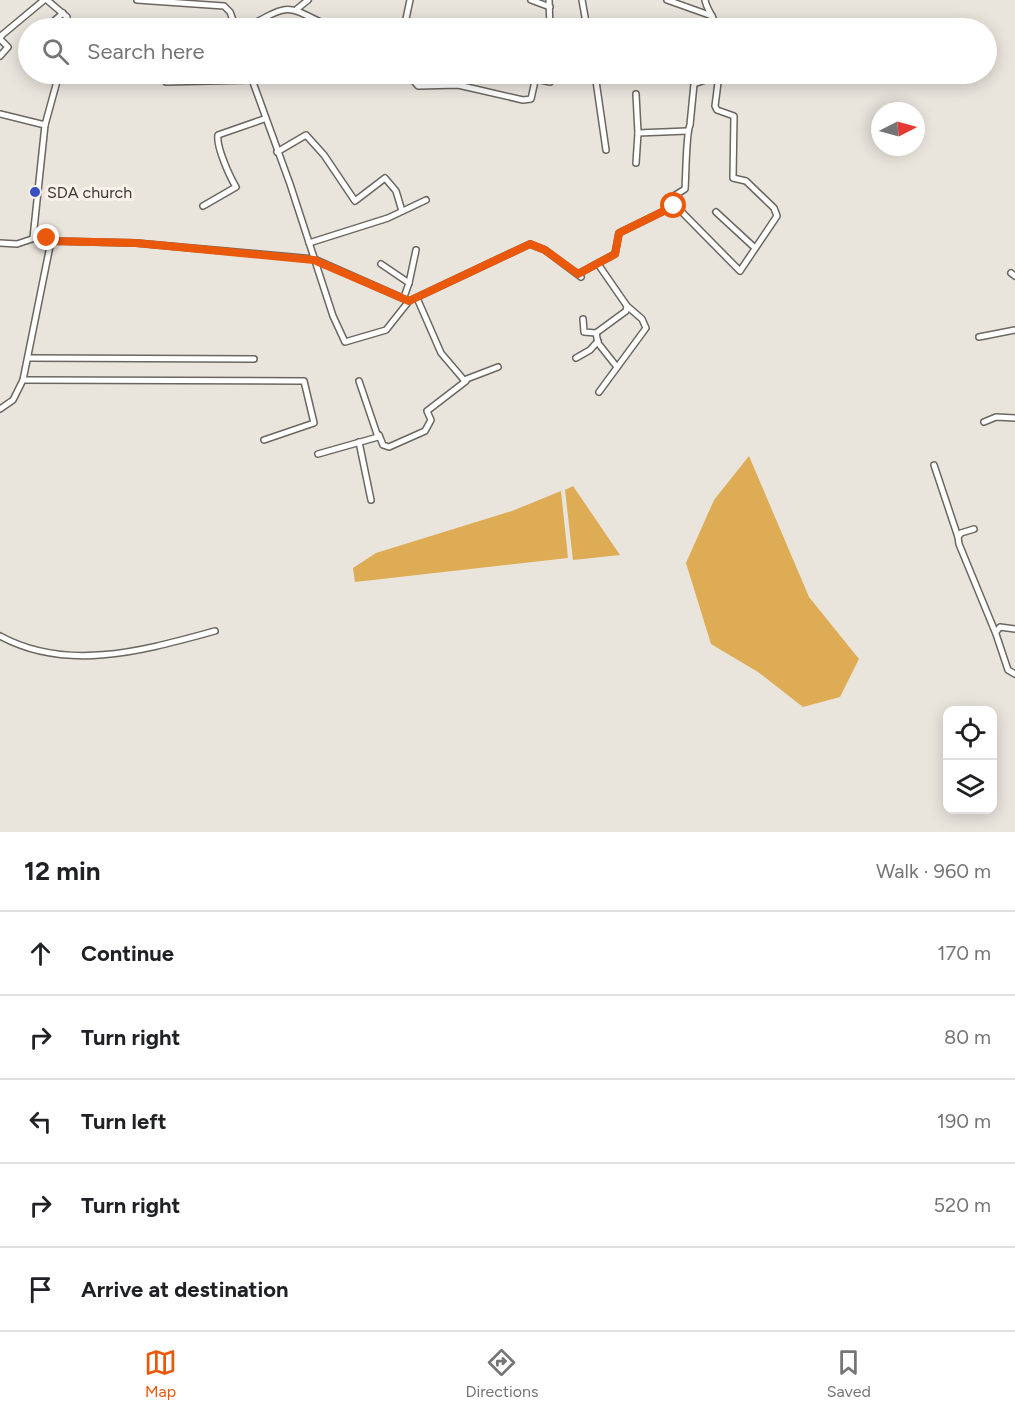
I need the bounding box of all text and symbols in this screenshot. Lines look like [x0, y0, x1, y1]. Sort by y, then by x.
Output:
search box [18, 18, 997, 84]
icon: search [39, 35, 72, 68]
text: Search here [87, 38, 205, 65]
north arrow [871, 102, 925, 156]
place label: SDA church [47, 183, 132, 202]
marker: SDA church [28, 185, 42, 199]
route start [660, 192, 686, 218]
route end [33, 224, 59, 250]
map controls [943, 706, 997, 814]
button: locate [943, 706, 997, 760]
button: layers [943, 760, 997, 814]
text: 12 min [24, 855, 100, 887]
text: Walk · 960 m [876, 859, 991, 883]
icon: ahead [24, 937, 57, 970]
text: Continue [81, 940, 174, 967]
text: 170 m [937, 941, 991, 965]
icon: right [24, 1021, 57, 1054]
text: Turn right [81, 1024, 180, 1051]
text: 80 m [944, 1025, 991, 1049]
icon: left [24, 1105, 57, 1138]
text: Turn left [81, 1108, 167, 1135]
text: 190 m [937, 1109, 991, 1133]
icon: right [24, 1189, 57, 1222]
text: Turn right [81, 1192, 180, 1219]
text: 520 m [934, 1193, 991, 1217]
icon: arrive [24, 1273, 57, 1306]
text: Arrive at destination [81, 1276, 289, 1303]
tab: Map [144, 1346, 177, 1401]
tab: Directions [465, 1346, 538, 1401]
tab: Saved [827, 1346, 871, 1401]

